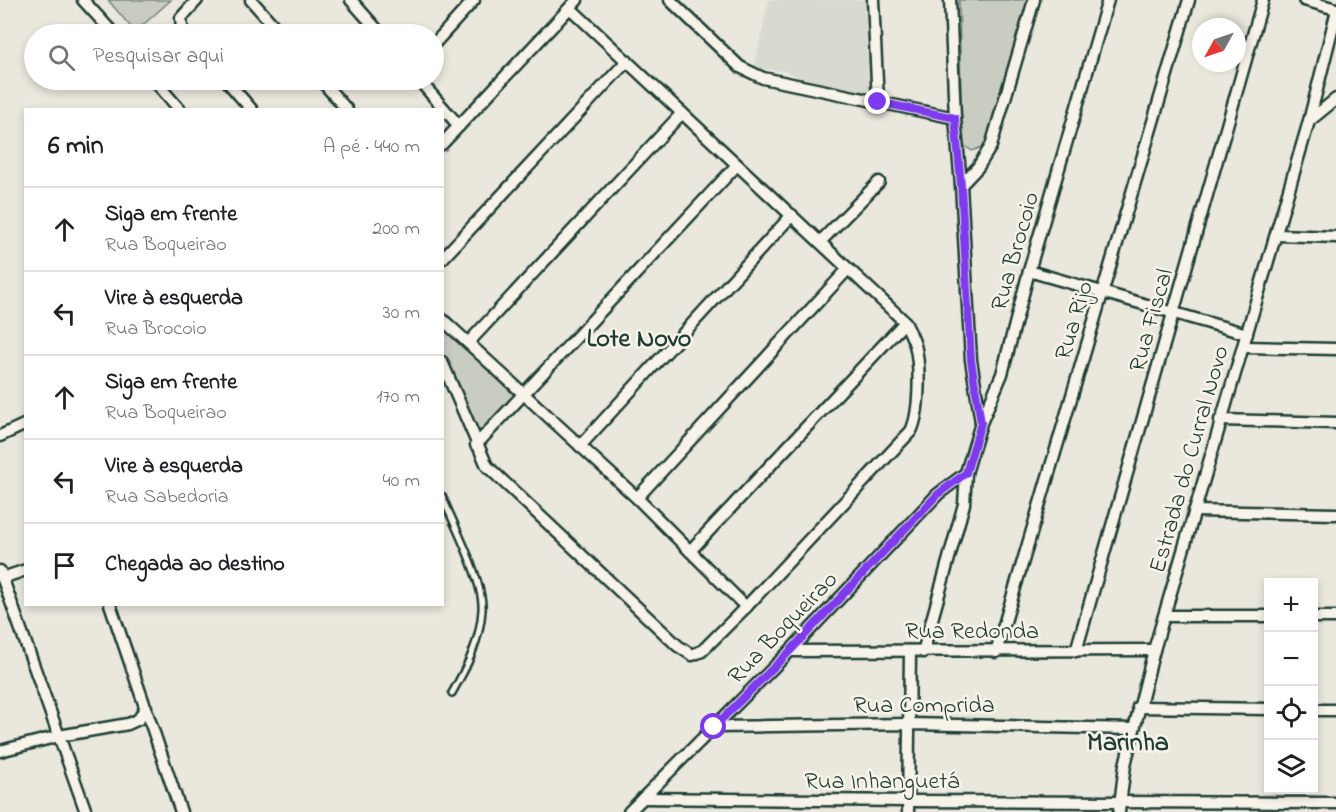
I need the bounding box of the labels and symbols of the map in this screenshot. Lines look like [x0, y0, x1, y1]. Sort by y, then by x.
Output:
north arrow [1192, 18, 1246, 72]
route end [864, 88, 890, 114]
street label: Rua Brocoio [983, 188, 1050, 315]
street label: Rua Fiscal [1121, 265, 1184, 376]
street label: Rua Rijo [1047, 277, 1104, 364]
district label: Lote Novo [587, 321, 691, 359]
street label: Estrada do Curral Novo [1141, 342, 1240, 577]
street label: Rua Boqueirao [720, 564, 847, 693]
street label: Rua Redonda [905, 615, 1039, 650]
street label: Rua Comprida [853, 689, 995, 724]
route start [700, 713, 726, 739]
district label: Marinha [1087, 725, 1169, 763]
street label: Rua Inhanguetá [805, 765, 959, 800]

